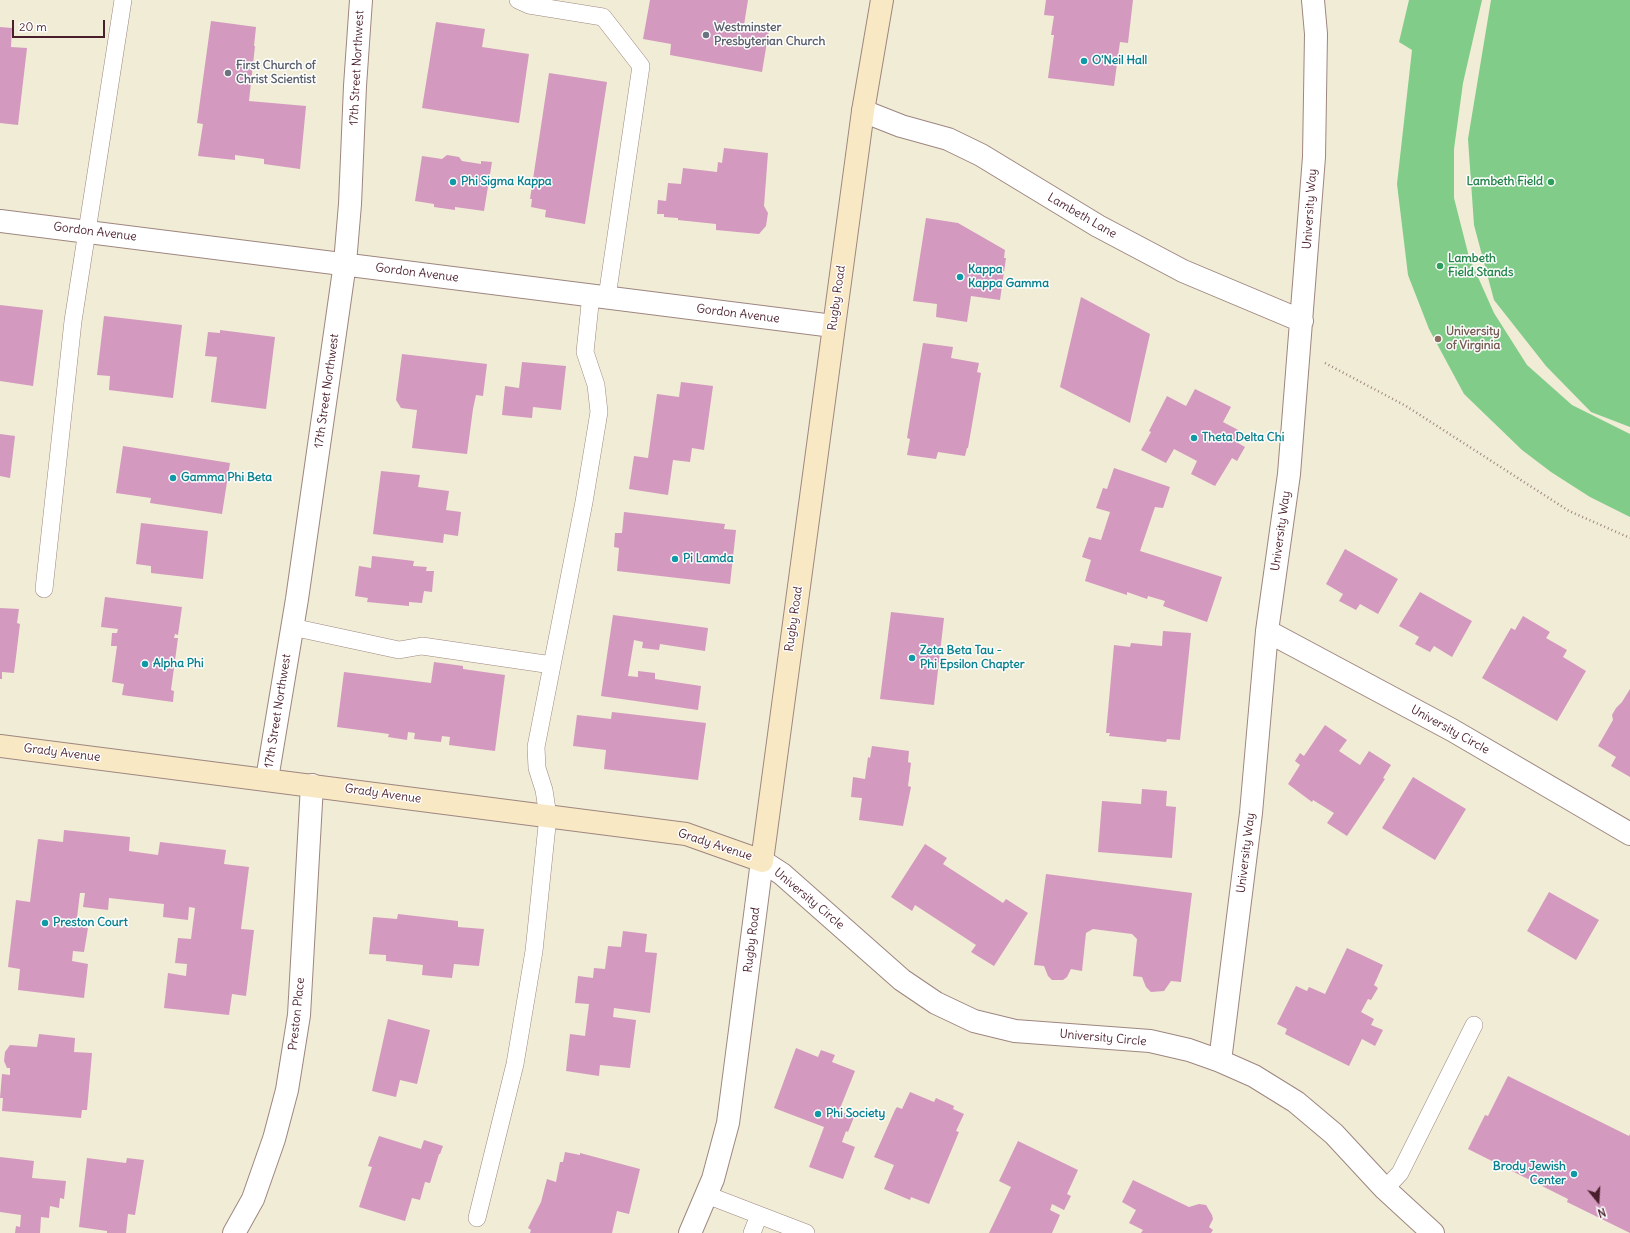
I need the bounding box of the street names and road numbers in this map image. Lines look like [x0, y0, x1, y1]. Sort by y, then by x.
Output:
street label: 17th Street Northwest [347, 10, 367, 126]
street label: University Way [1300, 168, 1320, 250]
street label: Lambeth Lane [1045, 190, 1119, 242]
street label: Gordon Avenue [52, 220, 138, 244]
street label: Gordon Avenue [374, 261, 460, 285]
street label: Rugby Road [825, 264, 849, 332]
street label: Gordon Avenue [695, 302, 781, 326]
street label: 17th Street Northwest [312, 333, 342, 449]
street label: University Way [1268, 490, 1294, 572]
street label: Rugby Road [782, 585, 806, 653]
street label: 17th Street Northwest [262, 653, 294, 769]
street label: University Circle [1408, 703, 1492, 757]
street label: Grady Avenue [23, 741, 101, 765]
street label: Grady Avenue [344, 781, 422, 807]
street label: University Way [1234, 812, 1258, 894]
street label: Grady Avenue [676, 826, 754, 864]
street label: University Circle [771, 865, 847, 933]
street label: Rugby Road [741, 907, 763, 973]
street label: Preston Place [286, 977, 308, 1051]
street label: University Circle [1059, 1027, 1147, 1049]

